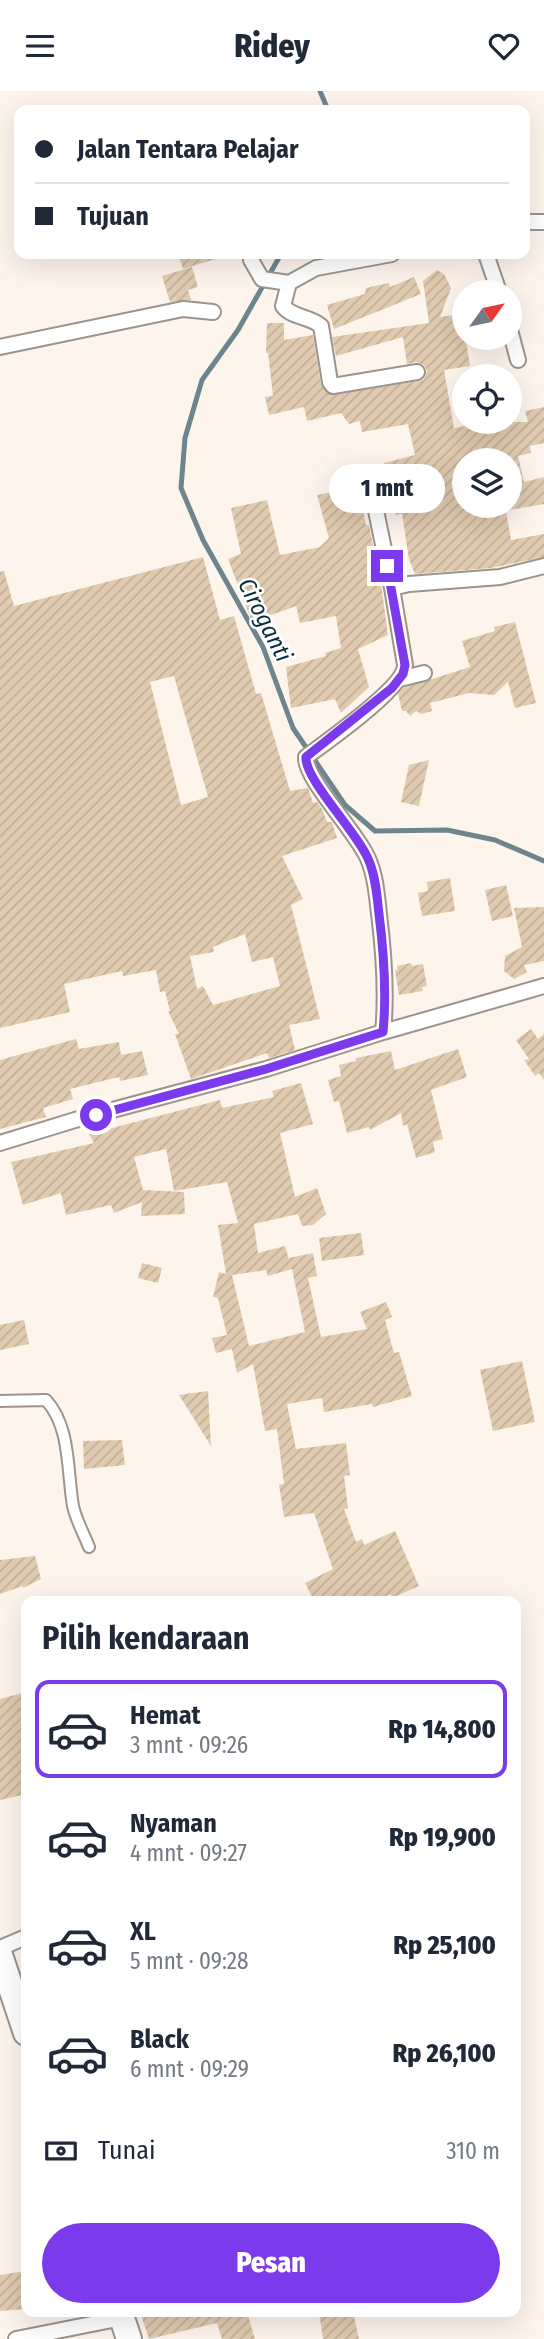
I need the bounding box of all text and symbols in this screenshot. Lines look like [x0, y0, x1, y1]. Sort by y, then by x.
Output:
icon: menu [21, 27, 59, 65]
text: Ridey [234, 27, 310, 65]
icon: heart [485, 27, 523, 65]
text: Jalan Tentara Pelajar [77, 134, 299, 165]
text: Tujuan [77, 201, 149, 232]
north arrow [452, 280, 522, 350]
map controls [452, 280, 522, 518]
button: locate [452, 364, 522, 434]
button: layers [452, 448, 522, 518]
callout: 1 mnt [329, 465, 445, 513]
text: 1 mnt [361, 474, 413, 502]
route end [371, 550, 403, 582]
water label: Ciroganti [232, 574, 298, 666]
route start [80, 1099, 112, 1131]
text: Pilih kendaraan [42, 1619, 250, 1657]
icon: car [46, 1698, 109, 1761]
text: Hemat [130, 1700, 201, 1731]
text: Rp 14,800 [388, 1714, 496, 1745]
text: 3 mnt · 09:26 [130, 1731, 248, 1759]
icon: car [46, 1806, 109, 1869]
text: Nyaman [130, 1808, 217, 1839]
text: Rp 19,900 [389, 1822, 496, 1853]
text: 4 mnt · 09:27 [130, 1839, 247, 1867]
icon: car [46, 1914, 109, 1977]
text: XL [130, 1916, 156, 1947]
text: Rp 25,100 [393, 1930, 496, 1961]
text: 5 mnt · 09:28 [130, 1947, 248, 1975]
icon: car [46, 2022, 109, 2085]
text: Black [130, 2024, 189, 2055]
text: Rp 26,100 [392, 2038, 496, 2069]
text: 6 mnt · 09:29 [130, 2055, 249, 2083]
icon: cash [42, 2132, 80, 2170]
text: Tunai [98, 2135, 156, 2166]
text: 310 m [446, 2137, 500, 2165]
button: Pesan [42, 2223, 500, 2303]

